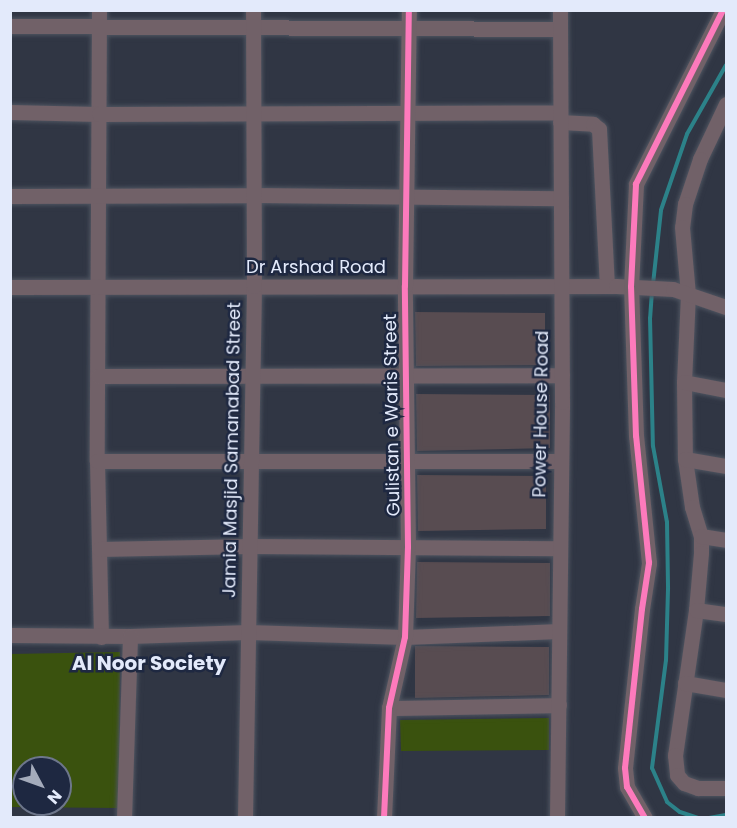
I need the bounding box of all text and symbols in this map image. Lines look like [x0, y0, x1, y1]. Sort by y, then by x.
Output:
street label: Dr Arshad Road [246, 256, 386, 278]
street label: Jamia Masjid Samanabad Street [219, 302, 245, 598]
street label: Gulistan e Waris Street [379, 314, 405, 516]
street label: Power House Road [529, 330, 553, 498]
district label: Al Noor Society [72, 651, 226, 675]
north arrow [12, 756, 72, 816]
text: N [42, 785, 67, 809]

